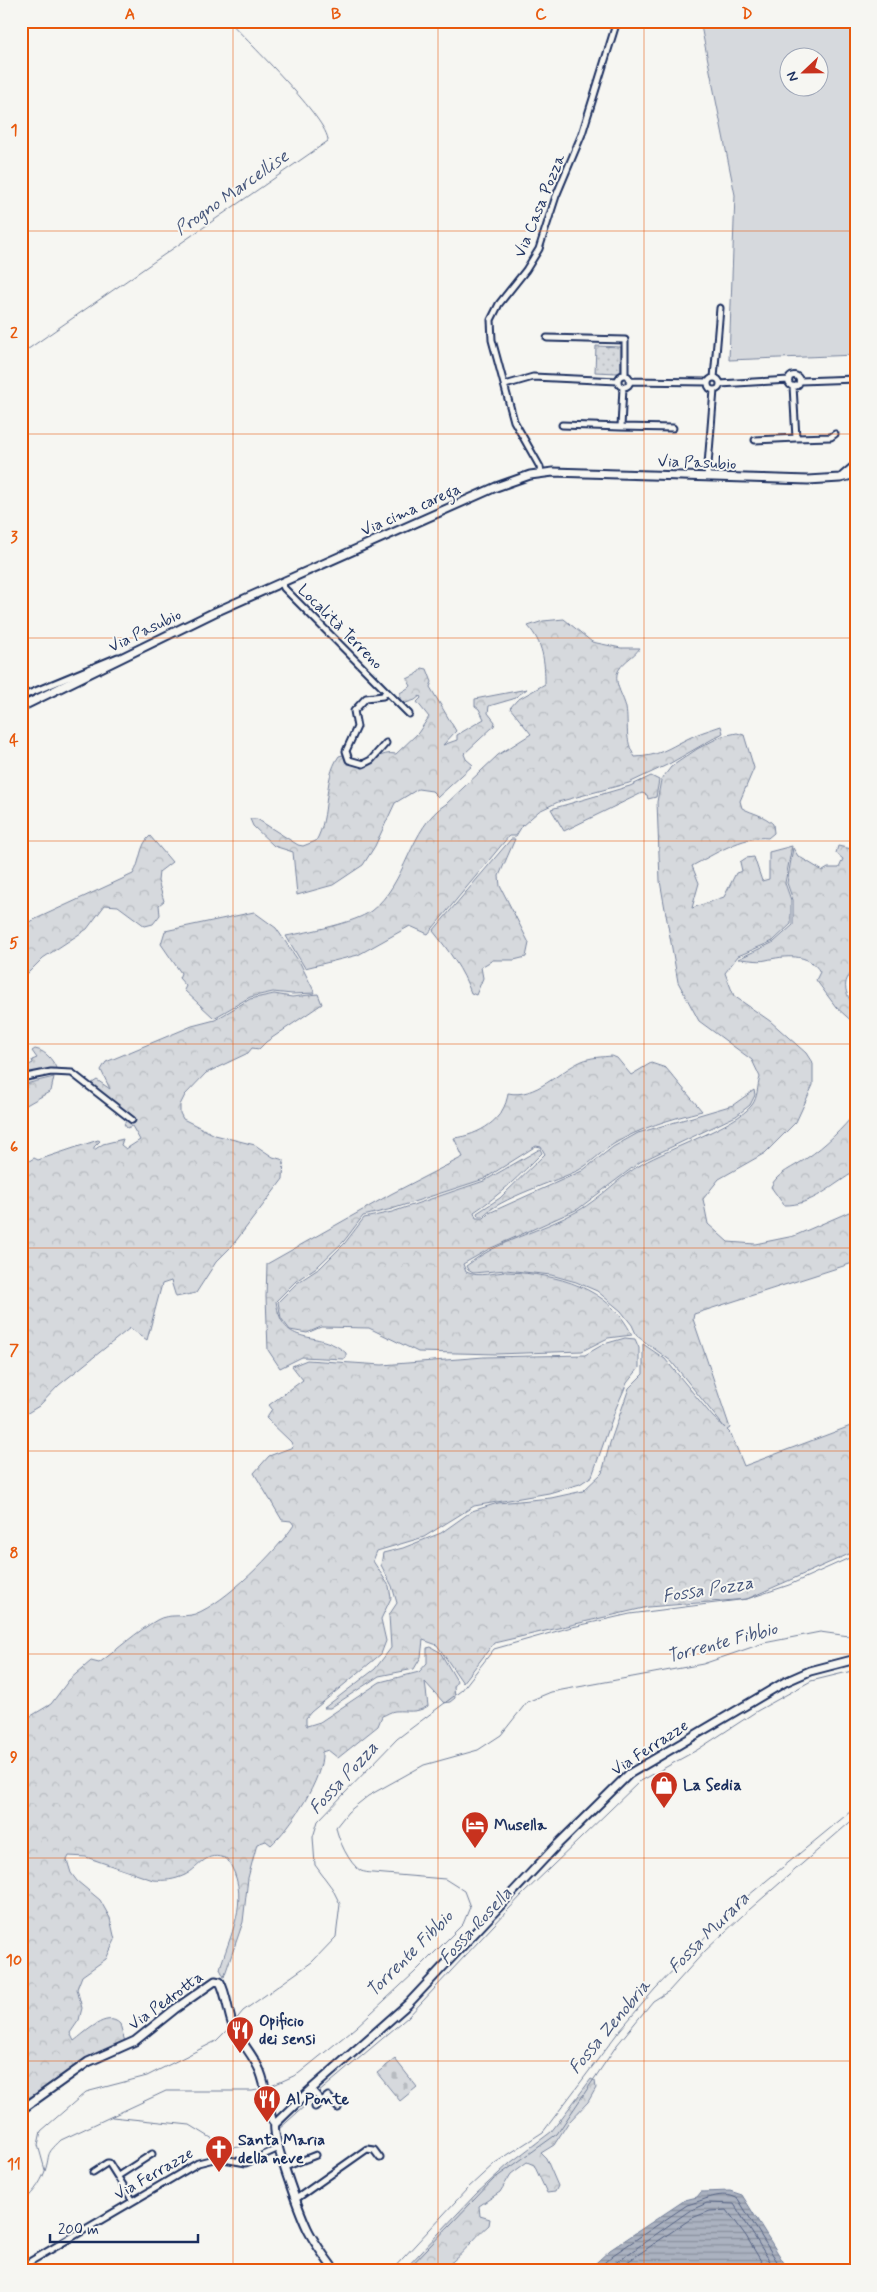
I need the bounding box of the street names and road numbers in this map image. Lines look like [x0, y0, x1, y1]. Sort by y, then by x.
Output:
street label: Via Casa Pozza [510, 151, 570, 261]
street label: Via Pasubio [657, 451, 737, 475]
street label: Via cima carega [358, 479, 465, 542]
street label: Località Terreno [293, 580, 387, 674]
street label: Via Pasubio [105, 604, 185, 658]
street label: Via Ferrazze [607, 1715, 693, 1781]
street label: Via Pedrotta [124, 1967, 208, 2035]
street label: Via Ferrazze [111, 2143, 197, 2205]

